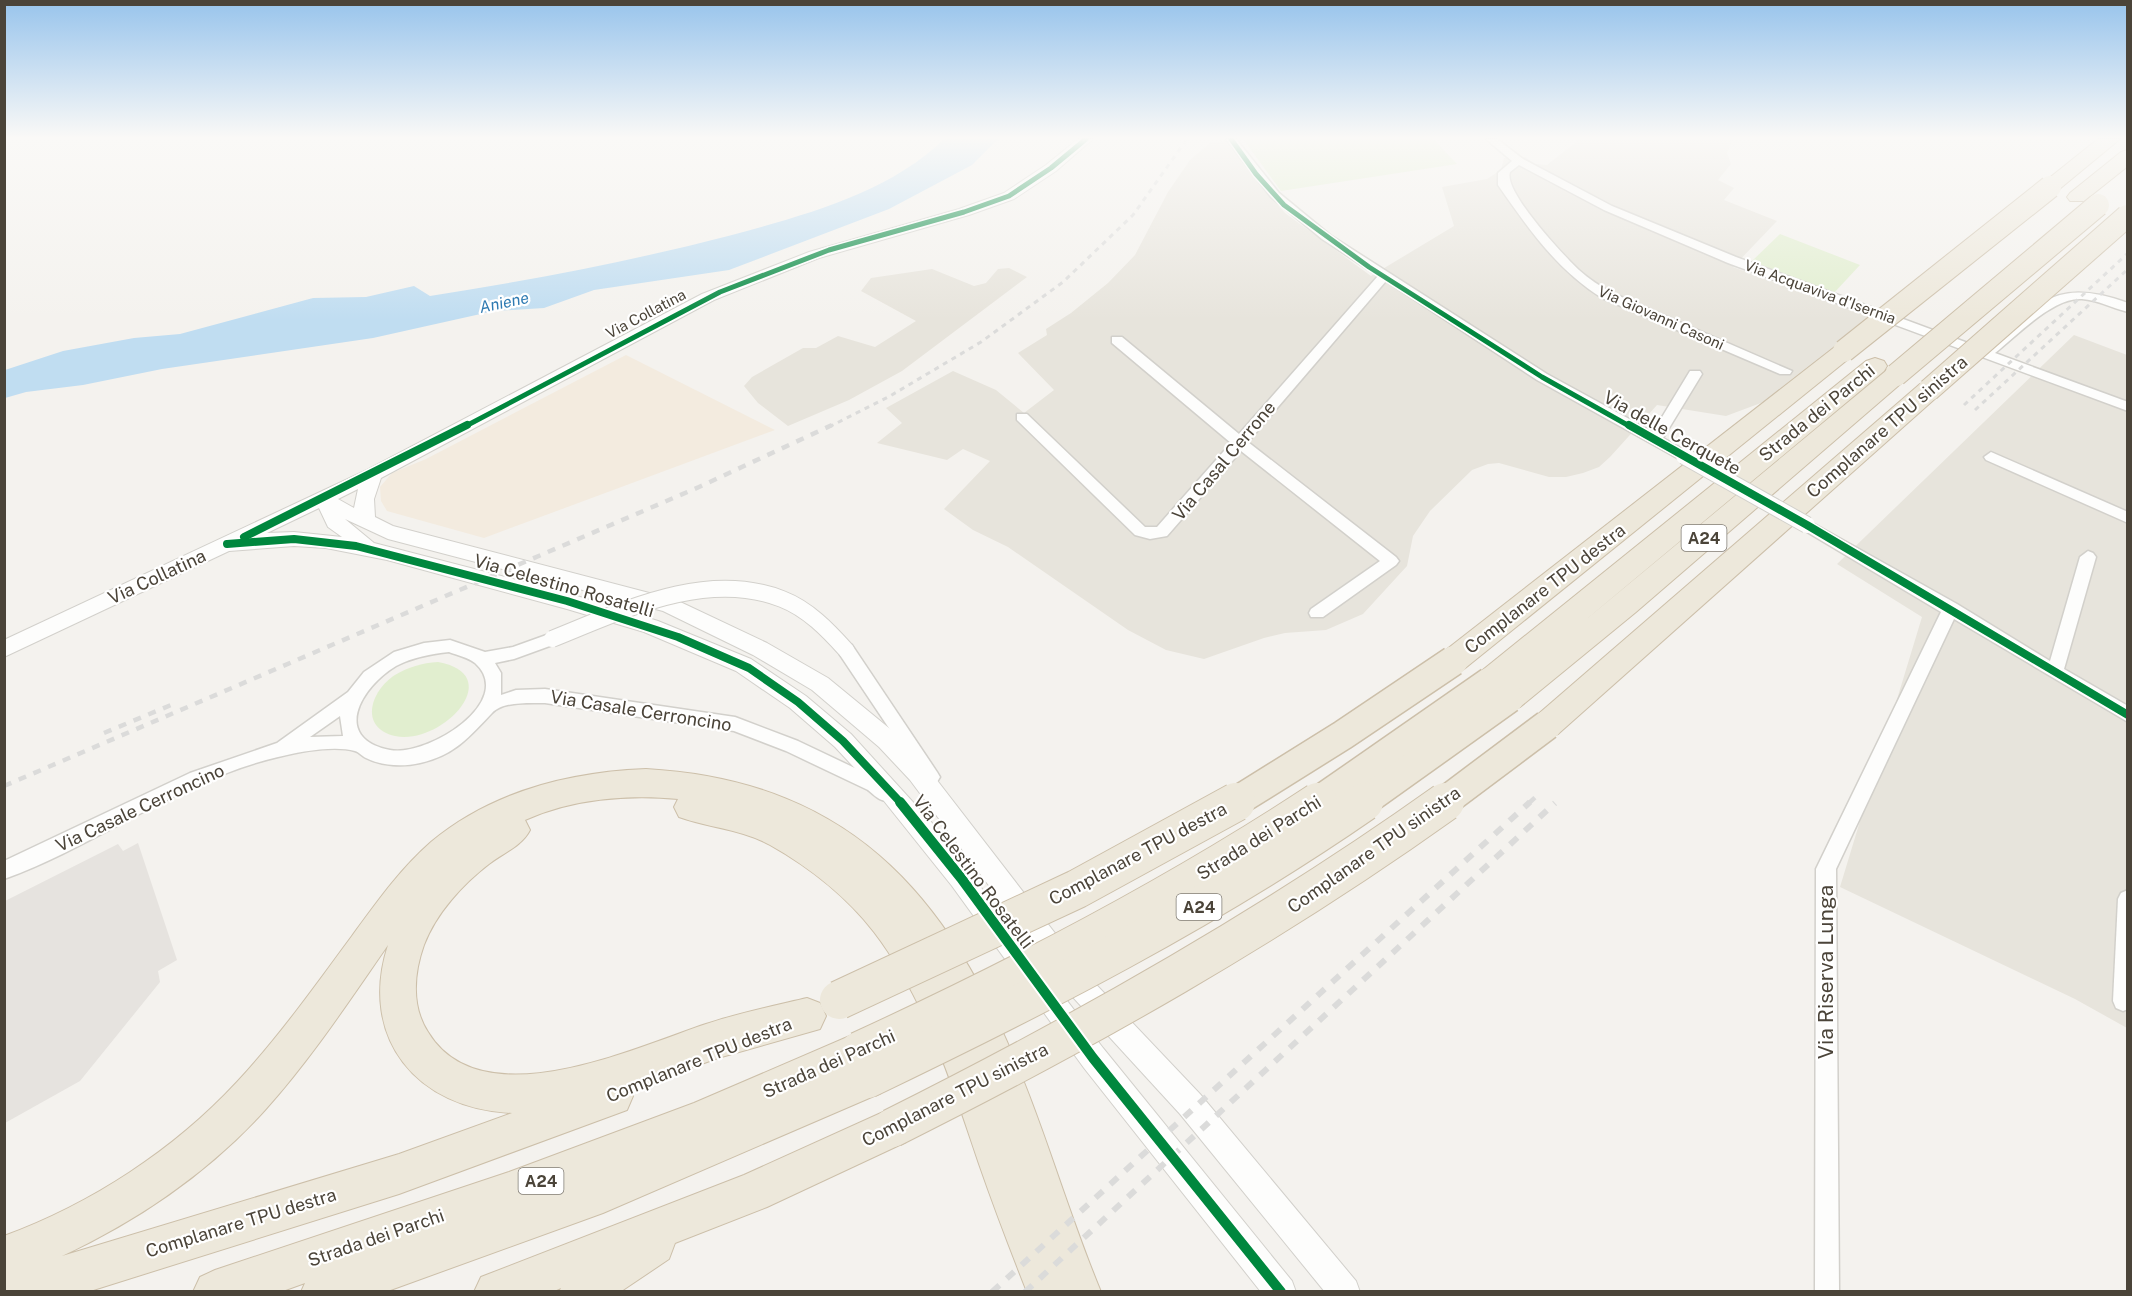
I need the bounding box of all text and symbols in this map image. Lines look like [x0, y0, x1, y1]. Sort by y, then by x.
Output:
street label: Via Acquaviva d'Isernia [1742, 256, 1898, 327]
street label: Via Giovanni Casoni [1596, 282, 1727, 353]
street label: Via Collatina [603, 285, 689, 342]
water label: Aniene [478, 288, 531, 317]
street label: Complanare TPU sinistra [1802, 351, 1971, 502]
street label: Strada dei Parchi [1755, 360, 1879, 466]
street label: Via delle Cerquete [1600, 386, 1745, 479]
street label: Via Casal Cerrone [1168, 397, 1280, 525]
street label: Complanare TPU destra [1460, 519, 1629, 658]
road number: A24 [1682, 525, 1726, 551]
street label: Via Collatina [105, 545, 209, 608]
street label: Via Celestino Rosatelli [472, 550, 657, 621]
street label: Via Casale Cerroncino [549, 686, 733, 735]
street label: Via Casale Cerroncino [52, 759, 227, 856]
street label: Complanare TPU sinistra [1283, 782, 1464, 917]
street label: Via Celestino Rosatelli [909, 791, 1038, 953]
street label: Strada dei Parchi [1193, 791, 1325, 884]
street label: Complanare TPU destra [1045, 798, 1230, 909]
street label: Via Riserva Lunga [1813, 885, 1838, 1059]
road number: A24 [1176, 894, 1222, 920]
street label: Complanare TPU destra [603, 1013, 795, 1106]
street label: Strada dei Parchi [759, 1025, 898, 1102]
street label: Complanare TPU sinistra [858, 1038, 1051, 1151]
road number: A24 [518, 1168, 564, 1194]
street label: Complanare TPU destra [143, 1184, 339, 1262]
street label: Strada dei Parchi [305, 1204, 447, 1271]

